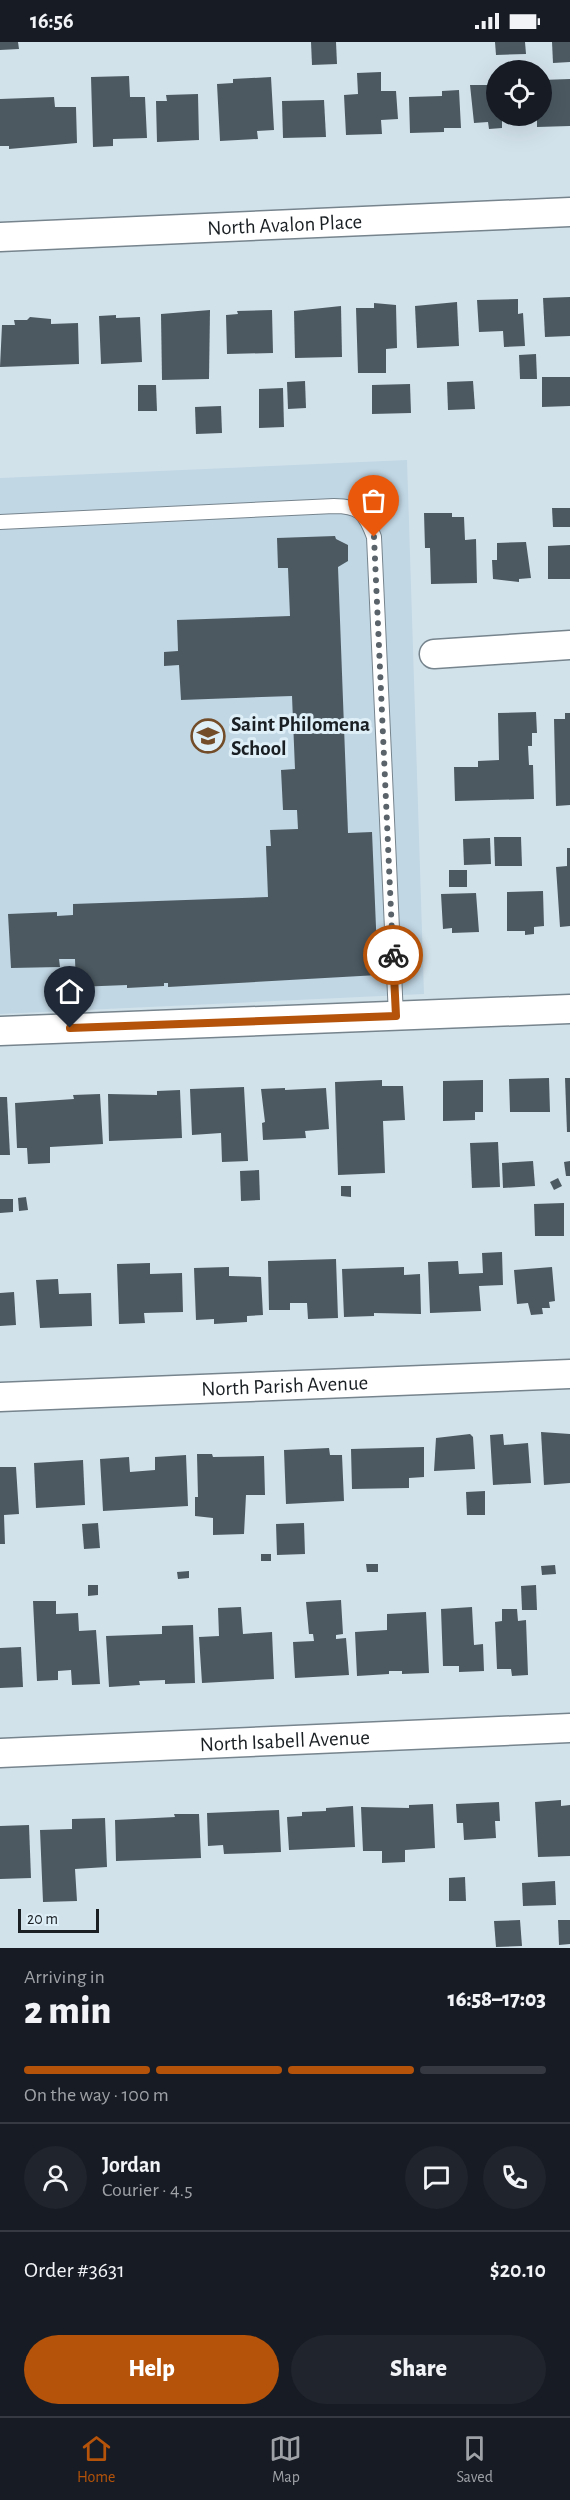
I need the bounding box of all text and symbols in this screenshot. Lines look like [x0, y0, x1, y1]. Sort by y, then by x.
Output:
text: 16:56 [30, 10, 74, 32]
map controls [486, 60, 552, 126]
button: locate [486, 60, 552, 126]
street label: North Avalon Place [207, 211, 363, 239]
pin [348, 475, 399, 537]
icon: bag [357, 484, 390, 517]
place label: Saint Philomena School [231, 714, 370, 759]
school or university icon: Saint Philomena School [190, 718, 226, 754]
courier [363, 925, 423, 985]
icon: bike [377, 939, 410, 972]
pin [44, 966, 95, 1028]
icon: home [53, 975, 86, 1008]
street label: North Parish Avenue [201, 1372, 369, 1400]
street label: North Isabell Avenue [199, 1727, 370, 1755]
scale bar [18, 1906, 99, 1934]
text: 20 m [27, 1911, 58, 1927]
text: Arriving in [24, 1967, 105, 1987]
text: 16:58–17:03 [448, 1988, 546, 2010]
text: 2 min [24, 1992, 111, 2031]
text: On the way · 100 m [24, 2085, 169, 2105]
button: person [24, 2146, 87, 2209]
button: chat [405, 2146, 468, 2209]
button: phone [483, 2146, 546, 2209]
text: Jordan [102, 2154, 161, 2176]
text: Courier · 4.5 [102, 2180, 193, 2200]
text: Order #3631 [24, 2259, 125, 2281]
text: $20.10 [490, 2259, 546, 2281]
button: Help [24, 2335, 279, 2404]
button: Share [291, 2335, 546, 2404]
tab: Home [77, 2432, 115, 2487]
tab: Map [269, 2432, 302, 2487]
tab: Saved [456, 2432, 493, 2487]

